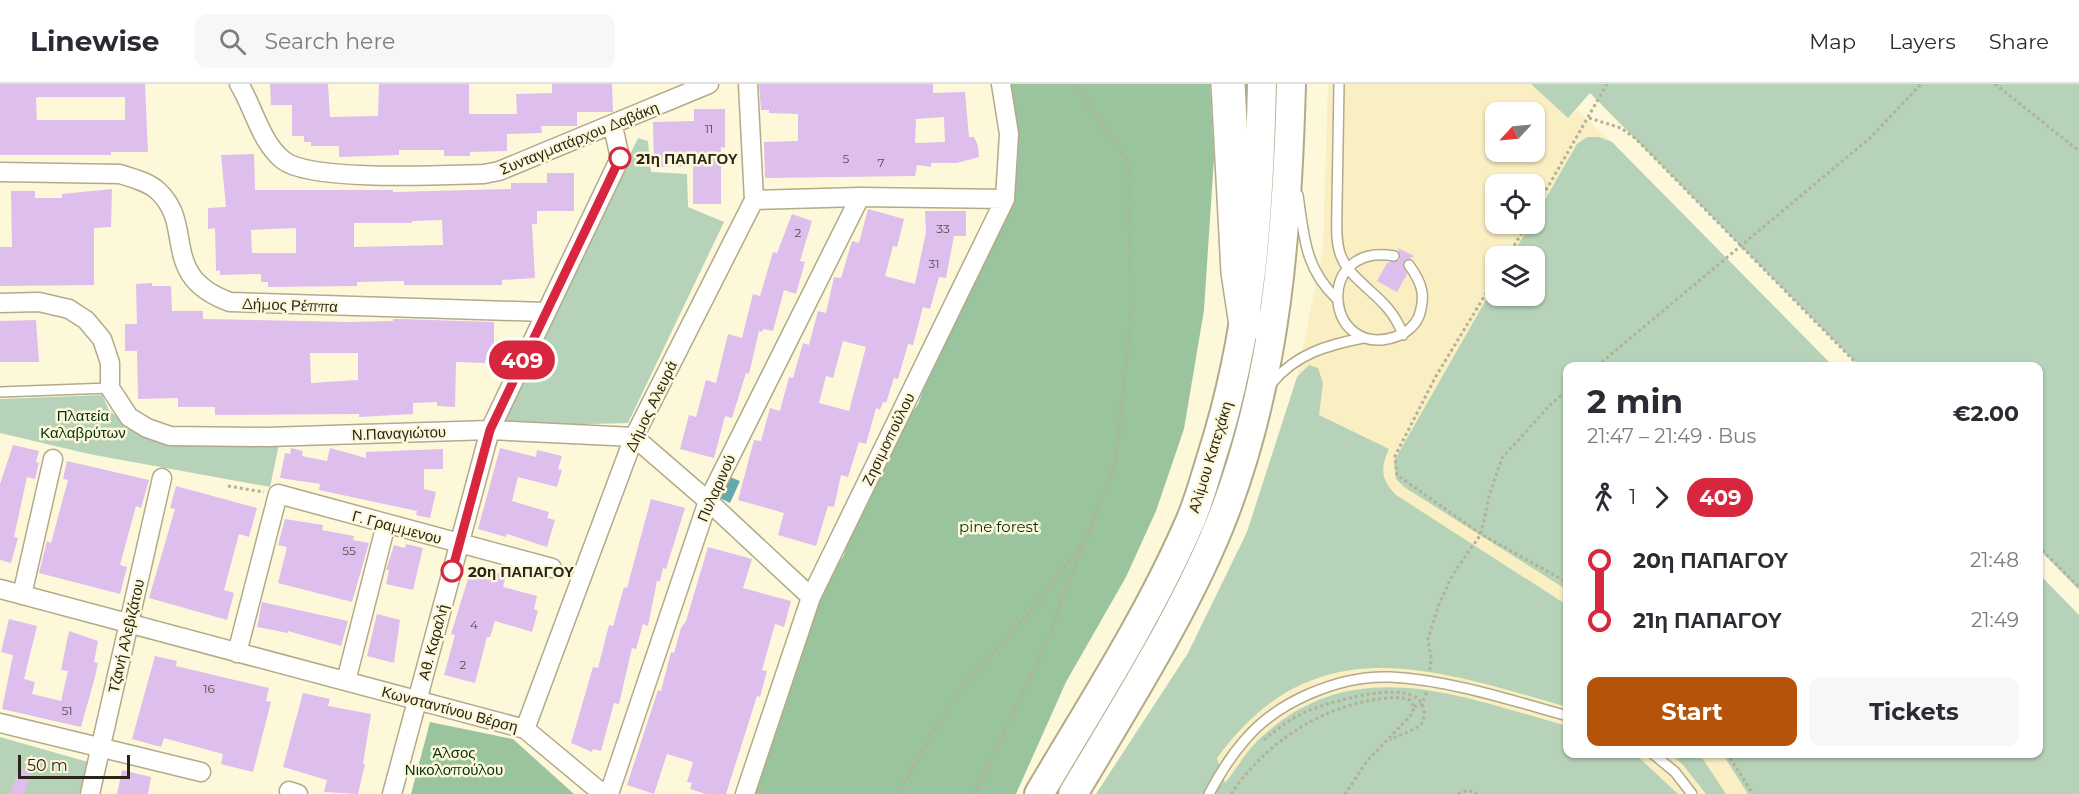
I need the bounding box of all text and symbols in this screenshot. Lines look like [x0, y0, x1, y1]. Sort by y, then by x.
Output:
search box [195, 14, 615, 68]
text: Linewise [30, 24, 159, 58]
icon: search [216, 25, 249, 58]
text: Search here [264, 28, 395, 55]
text: Map [1809, 29, 1856, 54]
text: Layers [1889, 29, 1956, 54]
text: Share [1989, 29, 2049, 54]
street label: Συνταγματάρχου Δαβάκη [497, 97, 661, 179]
north arrow [1485, 102, 1545, 162]
map controls [1485, 102, 1545, 306]
house number: 11 [705, 121, 713, 136]
marker: 21η ΠΑΠΑΓΟΥ [609, 147, 631, 169]
place label: 21η ΠΑΠΑΓΟΥ [636, 149, 738, 168]
house number: 5 [843, 151, 850, 166]
house number: 7 [877, 155, 885, 170]
button: locate [1485, 174, 1545, 234]
house number: 33 [936, 221, 950, 236]
house number: 2 [795, 225, 802, 240]
button: layers [1485, 246, 1545, 306]
house number: 31 [928, 256, 940, 271]
street label: Δήμος Ρέππα [242, 294, 339, 316]
line badge: 409 [488, 340, 556, 380]
text: 409 [501, 348, 543, 373]
street label: Δήμος Αλευρά [621, 357, 681, 455]
text: 2 min [1587, 381, 1683, 421]
street label: Ζησιμοπούλου [857, 390, 919, 488]
street label: Αλίμου Κατεχάκη [1184, 399, 1236, 515]
text: €2.00 [1953, 400, 2019, 427]
park label: Πλατεία Καλαβρύτων [40, 406, 126, 442]
street label: Ν.Παναγιώτου [352, 422, 446, 444]
text: 21:47 – 21:49 · Bus [1587, 424, 1756, 448]
street label: Πυλαρινού [693, 451, 739, 525]
icon: walk [1587, 481, 1620, 514]
icon: forward [1645, 481, 1678, 514]
text: 1 [1629, 485, 1636, 509]
text: 409 [1699, 485, 1741, 510]
street label: Γ. Γραμμενου [350, 506, 444, 548]
park label: pine forest [959, 517, 1039, 536]
house number: 55 [342, 543, 356, 558]
text: 20η ΠΑΠΑΓΟΥ [1633, 547, 1789, 574]
text: 21:48 [1970, 548, 2019, 572]
marker: 20η ΠΑΠΑΓΟΥ [441, 560, 463, 582]
place label: 20η ΠΑΠΑΓΟΥ [468, 562, 574, 581]
street label: Τζανή Αλεβιζάτου [104, 577, 148, 695]
street label: Αθ. Καραλή [414, 602, 452, 682]
text: 21η ΠΑΠΑΓΟΥ [1633, 607, 1782, 634]
text: 21:49 [1971, 608, 2019, 632]
house number: 4 [470, 617, 478, 632]
house number: 2 [460, 657, 467, 672]
button: Start [1587, 677, 1797, 746]
button: Tickets [1809, 677, 2019, 746]
house number: 16 [203, 681, 215, 696]
street label: Κωνσταντίνου Βέρση [380, 682, 520, 736]
house number: 51 [61, 703, 73, 718]
park label: Άλσος Νικολοπούλου [405, 743, 503, 779]
scale bar [18, 752, 130, 780]
text: 50 m [27, 756, 68, 775]

